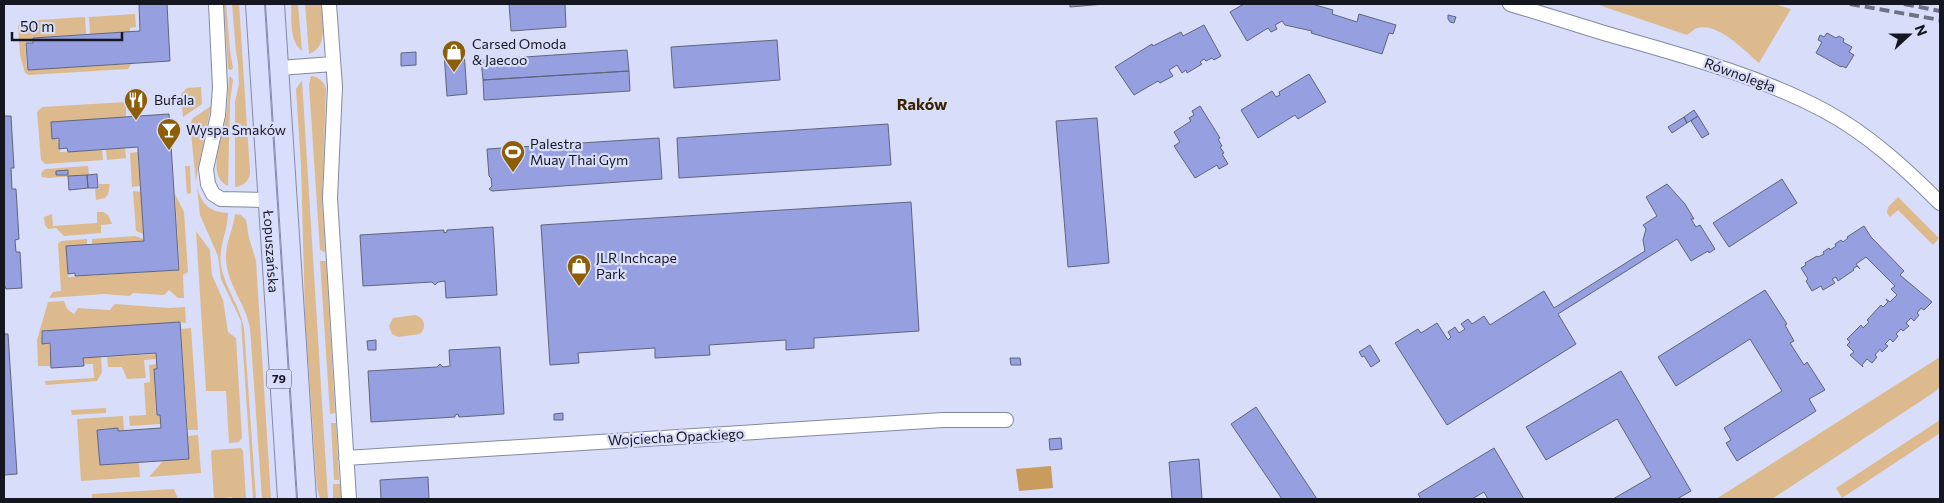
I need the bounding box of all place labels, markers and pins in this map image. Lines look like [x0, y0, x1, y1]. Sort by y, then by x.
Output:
place label: Carsed Omoda & Jaecoo [472, 35, 566, 68]
shop icon: Carsed Omoda & Jaecoo [441, 39, 467, 73]
restaurant icon: Bufala [123, 87, 149, 121]
place label: Bufala [154, 91, 194, 108]
bar icon: Wyspa Smaków [156, 117, 182, 151]
place label: Wyspa Smaków [186, 121, 286, 138]
place label: Palestra Muay Thai Gym [530, 135, 628, 168]
sports icon: Palestra Muay Thai Gym [500, 139, 526, 173]
place label: JLR Inchcape Park [596, 249, 677, 282]
shop icon: JLR Inchcape Park [566, 253, 592, 287]

